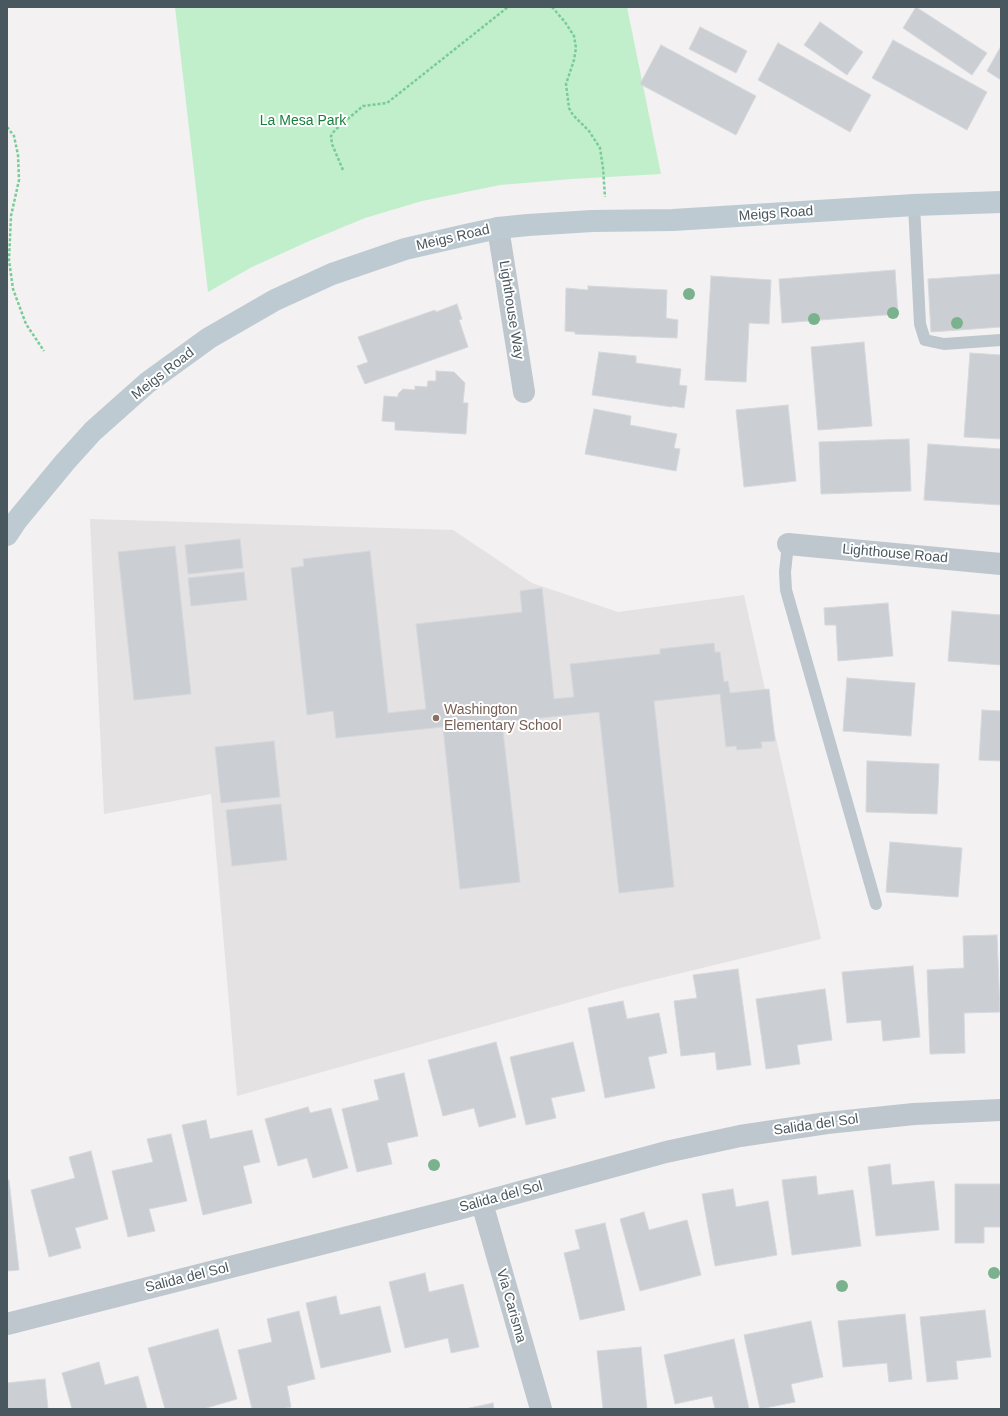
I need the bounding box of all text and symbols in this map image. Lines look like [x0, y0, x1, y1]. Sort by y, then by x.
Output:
park label: La Mesa Park [260, 113, 346, 129]
street label: Meigs Road [738, 203, 814, 225]
street label: Meigs Road [415, 221, 491, 255]
street label: Lighthouse Way [495, 259, 527, 361]
street label: Meigs Road [128, 344, 198, 404]
street label: Lighthouse Road [842, 541, 948, 567]
place label: Washington Elementary School [444, 702, 562, 734]
marker: Washington Elementary School [431, 713, 441, 723]
street label: Salida del Sol [772, 1111, 860, 1139]
street label: Salida del Sol [457, 1178, 545, 1216]
street label: Salida del Sol [143, 1259, 231, 1297]
street label: Via Carisma [492, 1267, 530, 1345]

